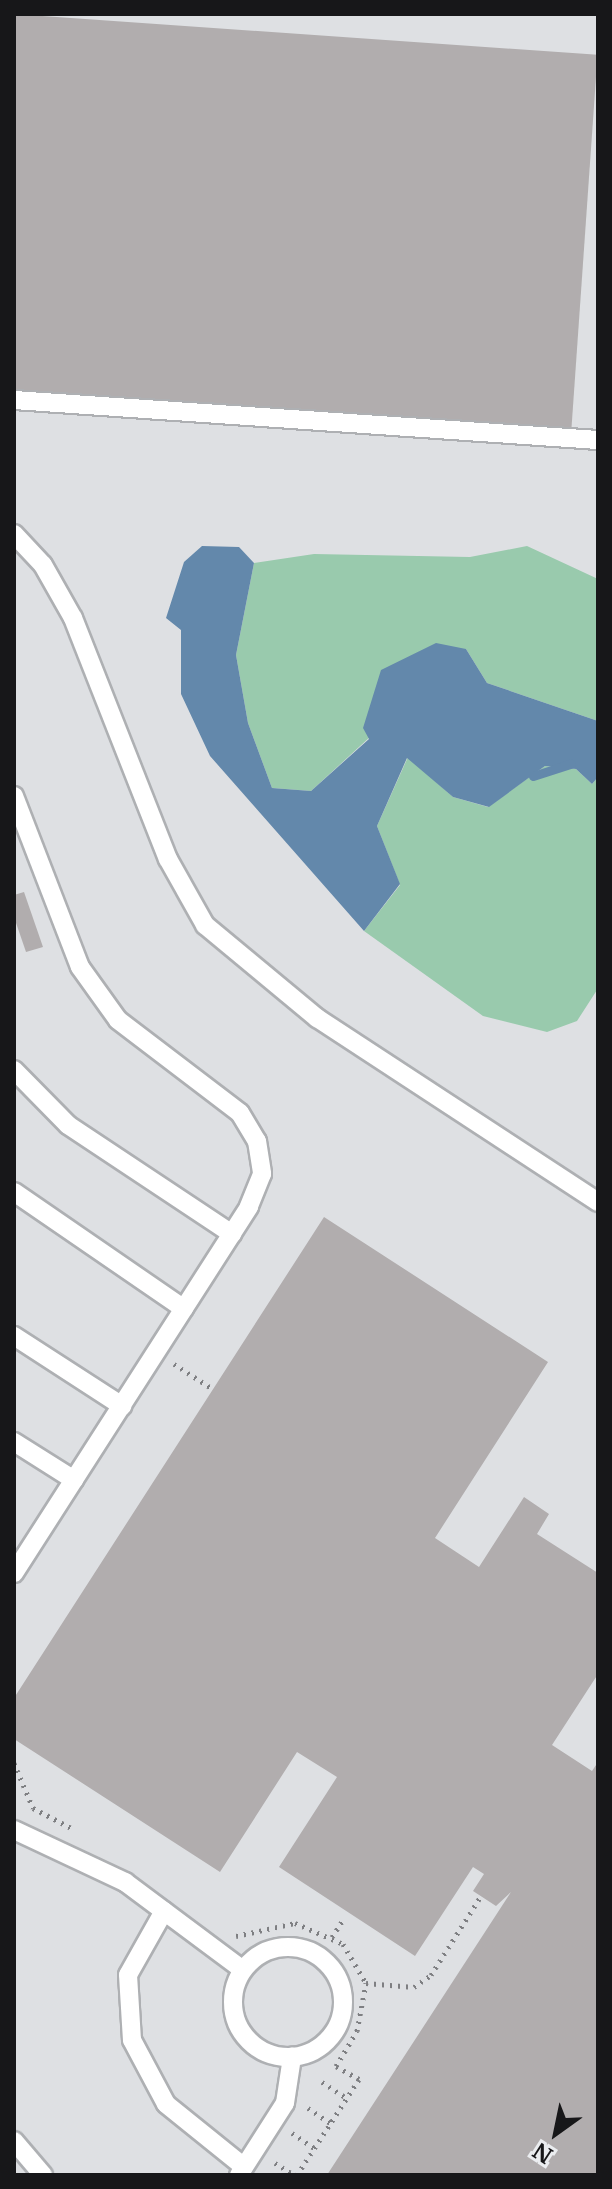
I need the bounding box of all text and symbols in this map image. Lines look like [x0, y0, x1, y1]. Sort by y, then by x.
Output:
north arrow [516, 2093, 596, 2173]
text: N [528, 2137, 558, 2170]

